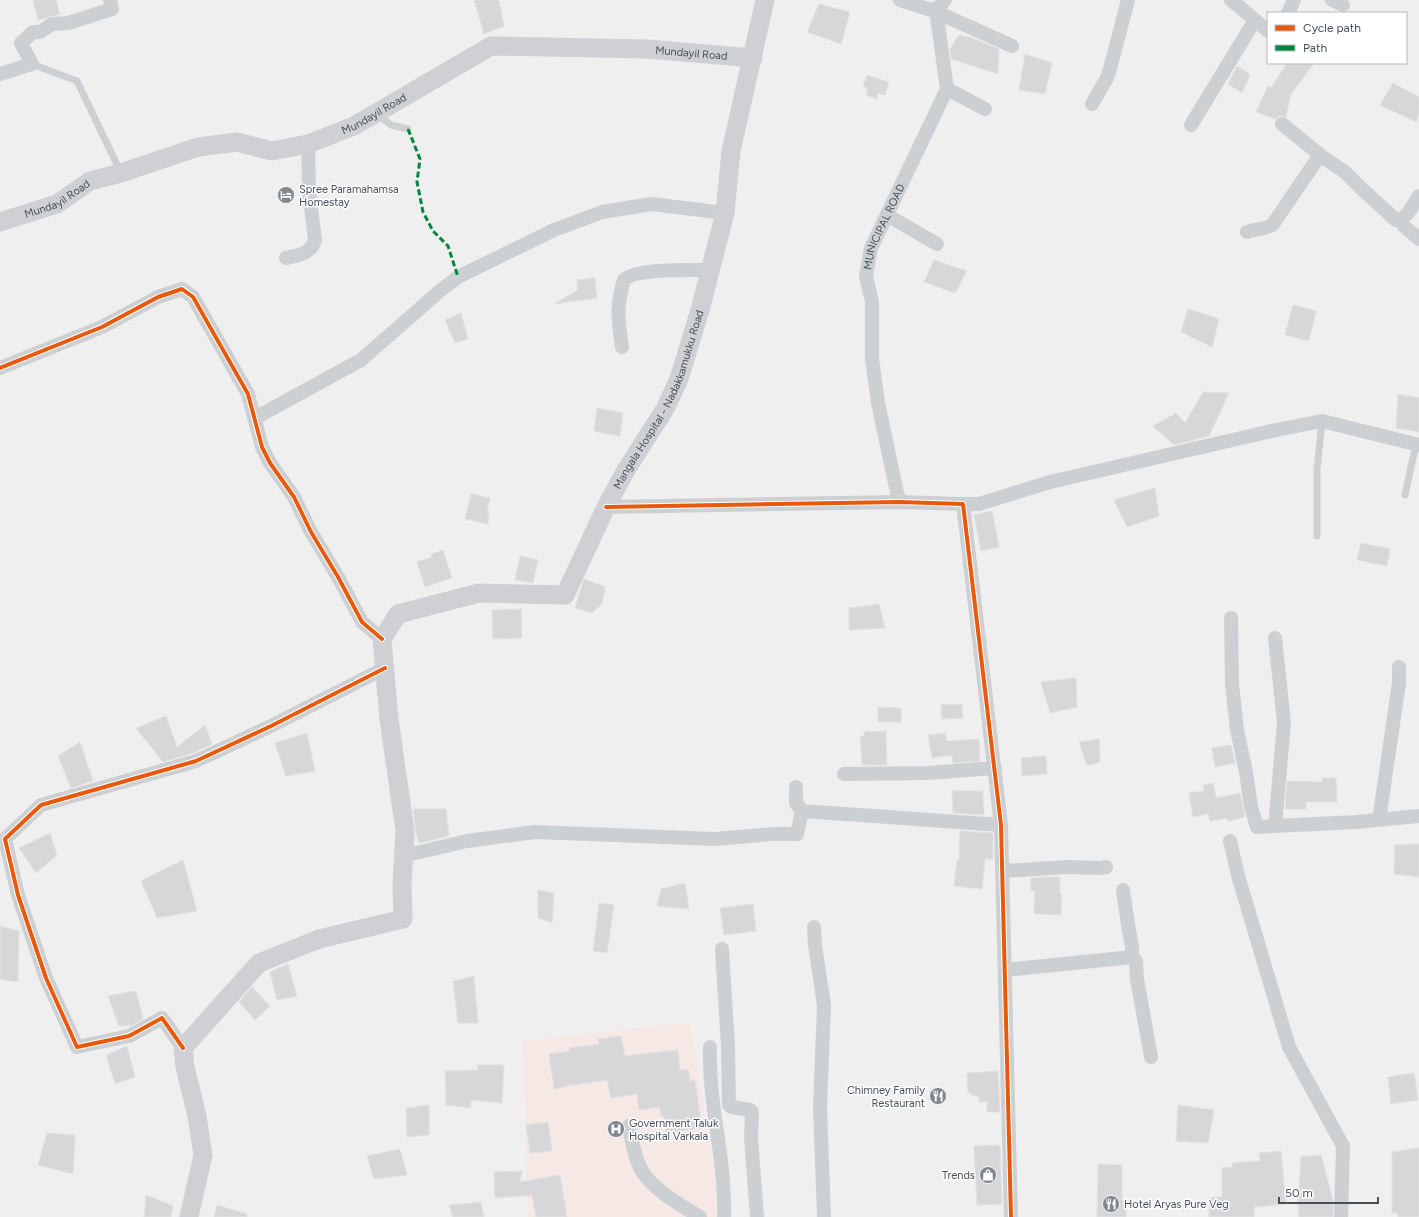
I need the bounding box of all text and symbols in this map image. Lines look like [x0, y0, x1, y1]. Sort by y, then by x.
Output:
legend [1267, 12, 1407, 64]
text: Cycle path [1303, 21, 1361, 35]
text: Path [1303, 41, 1327, 55]
street label: Mundayil Road [655, 44, 728, 63]
street label: Mundayil Road [340, 91, 409, 137]
street label: Mundayil Road [23, 177, 93, 221]
street label: MUNICIPAL ROAD [861, 182, 908, 271]
place label: Spree Paramahamsa Homestay [299, 183, 399, 209]
hotel icon: Spree Paramahamsa Homestay [276, 185, 296, 205]
street label: Mangala Hospital - Nadakkamukku Road [611, 309, 707, 491]
place label: Chimney Family Restaurant [847, 1084, 925, 1110]
restaurant icon: Chimney Family Restaurant [928, 1086, 948, 1106]
place label: Government Taluk Hospital Varkala [629, 1117, 719, 1143]
hospital icon: Government Taluk Hospital Varkala [606, 1119, 626, 1139]
shop icon: Trends [978, 1165, 998, 1185]
place label: Trends [942, 1169, 975, 1182]
scale bar [1279, 1179, 1378, 1205]
text: 50 m [1285, 1186, 1313, 1200]
restaurant icon: Hotel Aryas Pure Veg [1101, 1194, 1121, 1214]
place label: Hotel Aryas Pure Veg [1124, 1198, 1229, 1211]

